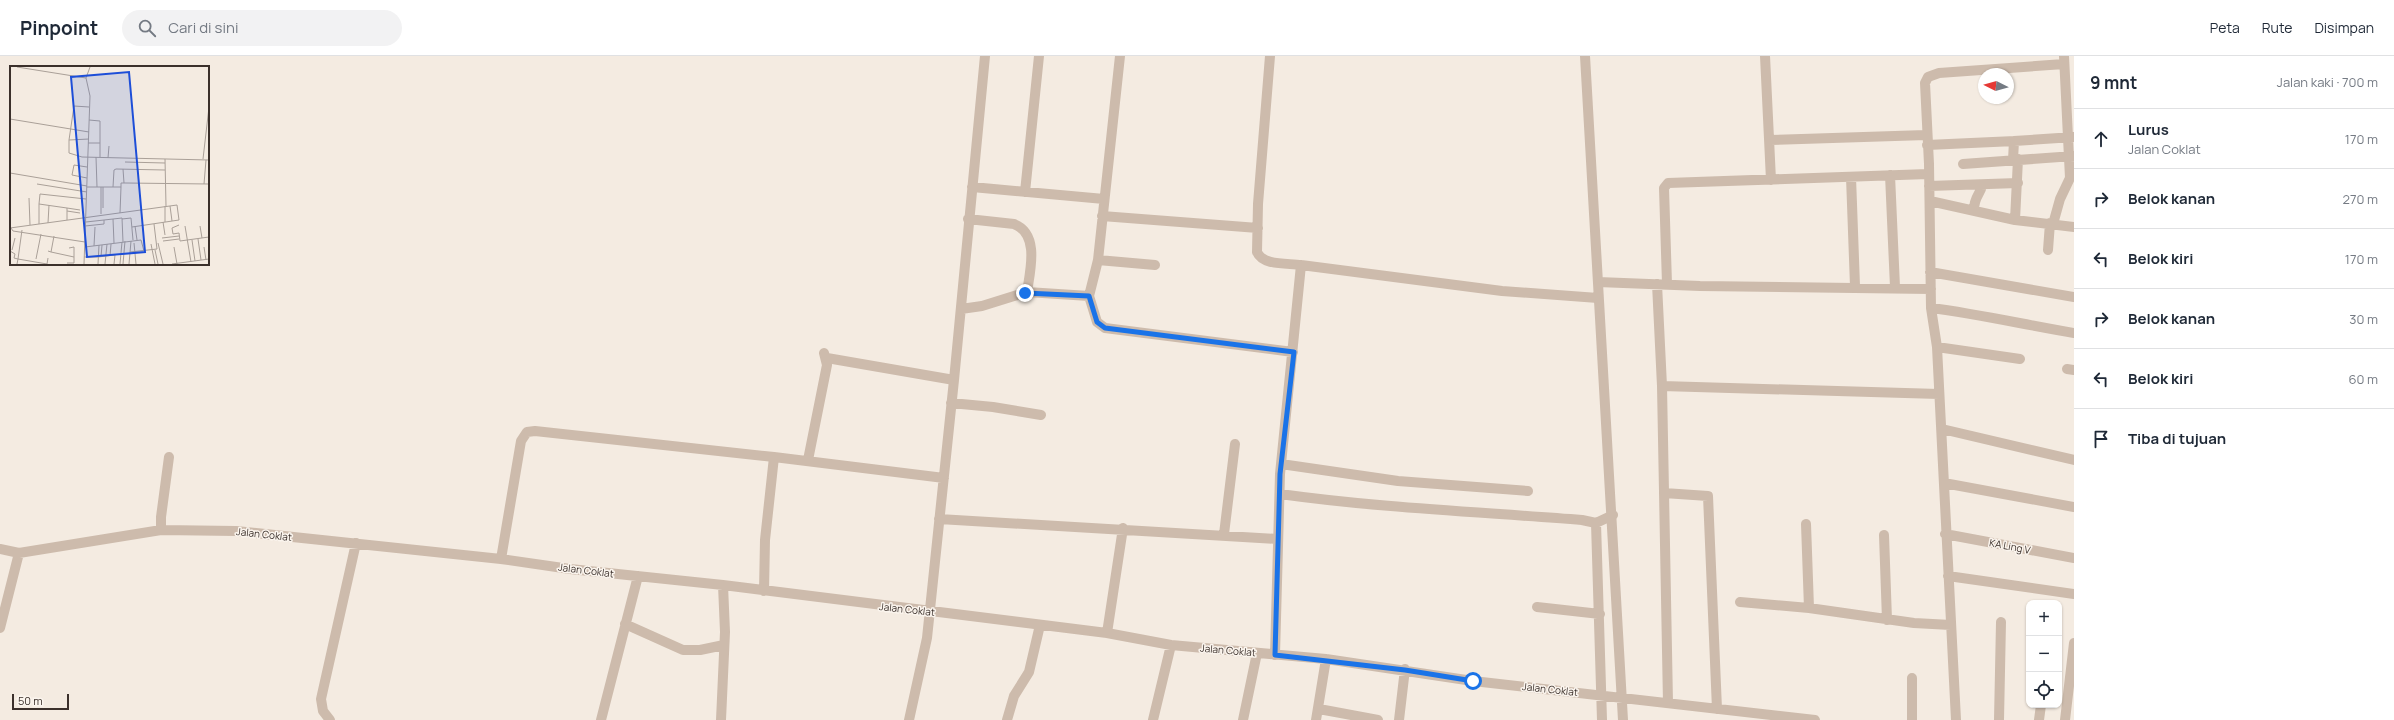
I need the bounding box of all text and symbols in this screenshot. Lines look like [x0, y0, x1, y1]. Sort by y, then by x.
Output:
search box [122, 10, 402, 46]
text: Pinpoint [20, 15, 98, 41]
icon: search [136, 17, 158, 39]
text: Cari di sini [168, 17, 238, 38]
text: Peta [2210, 18, 2240, 37]
text: Rute [2262, 18, 2292, 37]
text: Disimpan [2314, 18, 2374, 37]
inset map [10, 66, 209, 265]
north arrow [1978, 68, 2014, 104]
text: 9 mnt [2090, 71, 2137, 94]
text: Jalan kaki · 700 m [2277, 73, 2378, 91]
text: Lurus [2128, 119, 2169, 140]
icon: ahead [2090, 128, 2112, 150]
text: 170 m [2345, 130, 2378, 148]
text: Jalan Coklat [2128, 140, 2201, 158]
icon: right [2090, 188, 2112, 210]
text: Belok kanan [2128, 188, 2215, 209]
text: 270 m [2343, 190, 2378, 208]
icon: left [2090, 248, 2112, 270]
text: Belok kiri [2128, 248, 2194, 269]
text: 170 m [2345, 250, 2378, 268]
route end [1016, 284, 1034, 302]
icon: right [2090, 308, 2112, 330]
text: Belok kanan [2128, 308, 2215, 329]
text: 30 m [2349, 310, 2378, 328]
icon: left [2090, 368, 2112, 390]
text: Belok kiri [2128, 368, 2194, 389]
text: 60 m [2348, 370, 2378, 388]
icon: arrive [2090, 428, 2112, 450]
text: Tiba di tujuan [2128, 428, 2226, 449]
street label: Jalan Coklat [235, 524, 293, 544]
street label: KA Ling V [1988, 535, 2032, 557]
street label: Jalan Coklat [557, 560, 615, 580]
street label: Jalan Coklat [878, 599, 936, 619]
map controls [2026, 600, 2062, 708]
button: + [2026, 600, 2062, 636]
button: − [2026, 636, 2062, 672]
street label: Jalan Coklat [1200, 641, 1256, 659]
route start [1464, 672, 1482, 690]
button: locate [2026, 672, 2062, 708]
street label: Jalan Coklat [1521, 679, 1579, 699]
scale bar [12, 692, 69, 711]
text: 50 m [18, 693, 43, 708]

